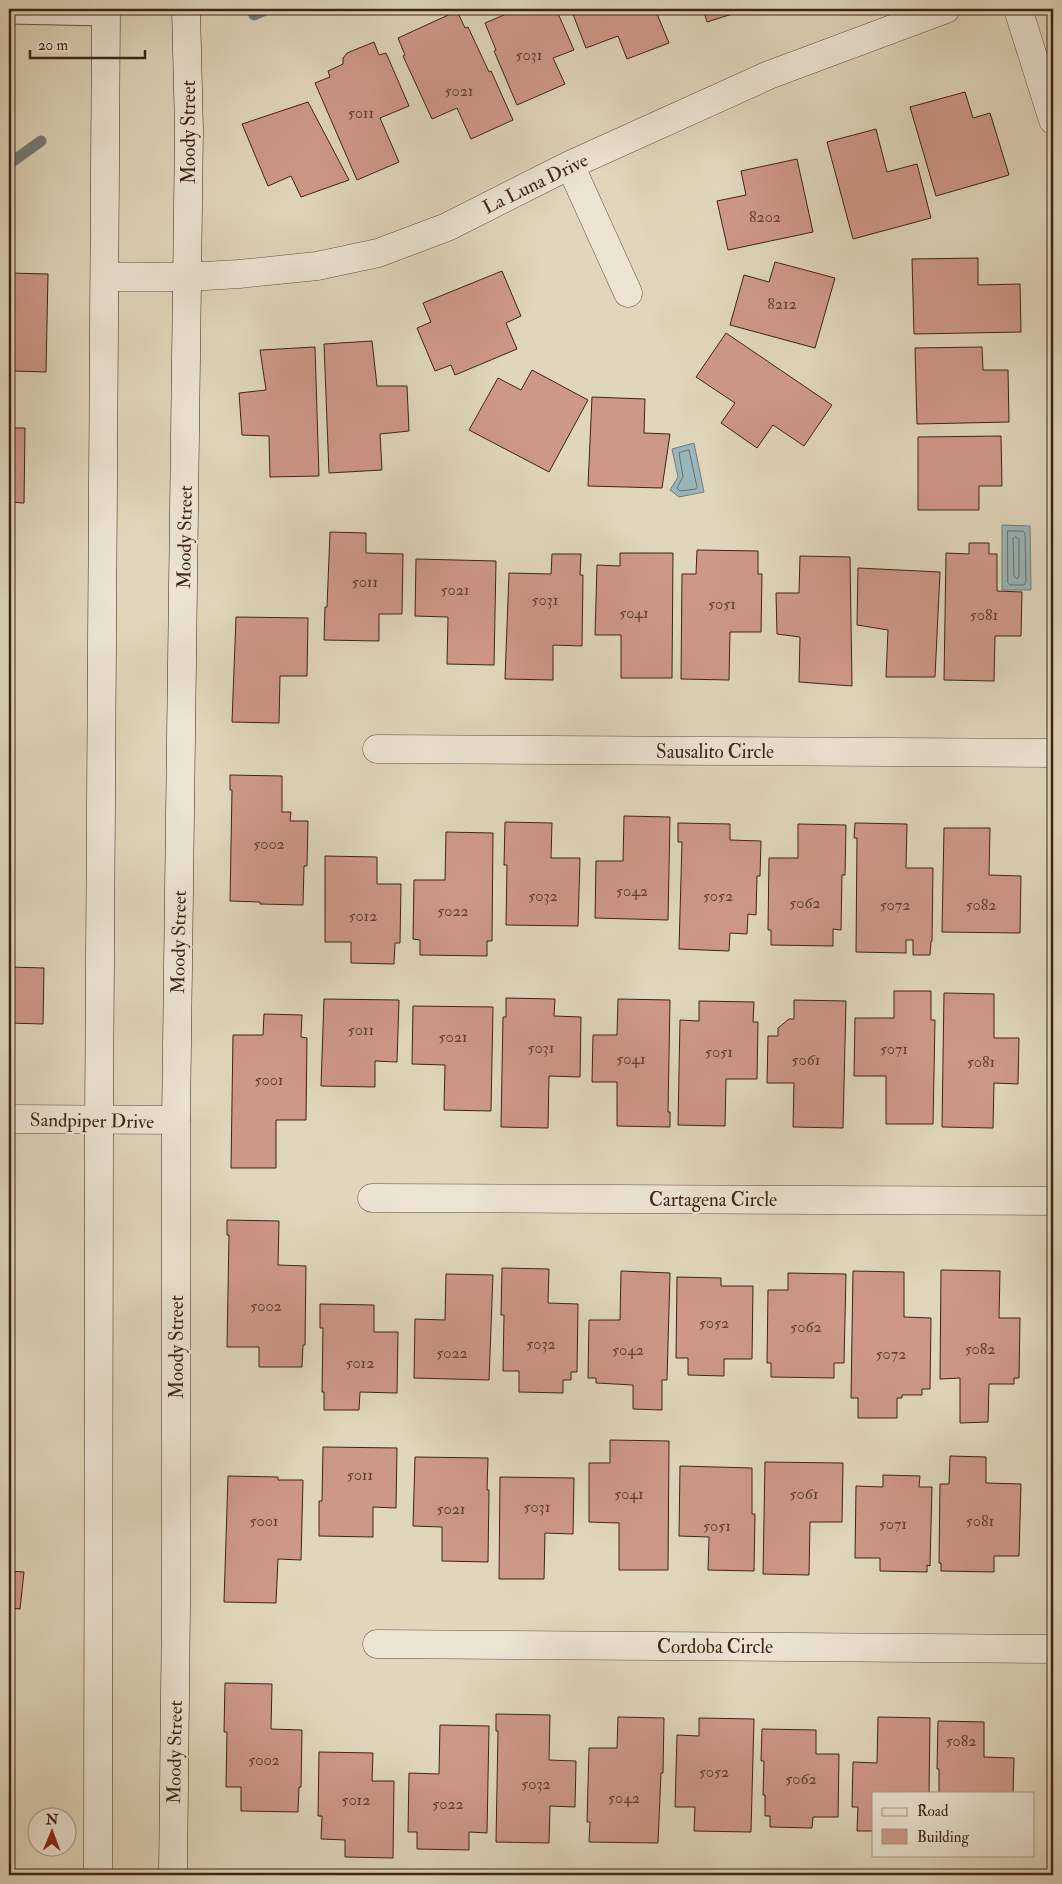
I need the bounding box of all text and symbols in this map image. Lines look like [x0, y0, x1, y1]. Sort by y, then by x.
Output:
scale bar [30, 28, 145, 60]
text: 20 m [38, 36, 68, 55]
house number: 5031 [516, 45, 542, 65]
street label: Moody Street [177, 80, 201, 184]
house number: 5021 [445, 81, 473, 101]
house number: 5011 [348, 103, 374, 123]
street label: La Luna Drive [479, 148, 592, 220]
house number: 8202 [749, 207, 781, 227]
house number: 8212 [767, 294, 797, 314]
street label: Moody Street [172, 485, 198, 589]
house number: 5011 [352, 572, 378, 592]
house number: 5021 [441, 580, 469, 600]
house number: 5031 [532, 590, 558, 610]
house number: 5051 [708, 594, 736, 614]
house number: 5041 [619, 603, 649, 623]
house number: 5081 [970, 605, 998, 625]
street label: Sausalito Circle [656, 740, 774, 764]
house number: 5002 [253, 834, 285, 854]
house number: 5042 [616, 881, 648, 901]
house number: 5032 [528, 886, 558, 906]
house number: 5052 [703, 886, 733, 906]
street label: Moody Street [166, 890, 192, 994]
house number: 5062 [789, 893, 821, 913]
house number: 5072 [880, 895, 910, 915]
house number: 5082 [966, 895, 996, 915]
house number: 5022 [437, 901, 469, 921]
house number: 5012 [349, 906, 377, 926]
house number: 5011 [348, 1020, 374, 1040]
house number: 5021 [439, 1027, 467, 1047]
house number: 5031 [528, 1038, 554, 1058]
house number: 5071 [880, 1039, 908, 1059]
house number: 5051 [705, 1042, 733, 1062]
house number: 5041 [616, 1049, 646, 1069]
house number: 5061 [792, 1050, 820, 1070]
house number: 5081 [967, 1052, 995, 1072]
house number: 5001 [255, 1070, 283, 1090]
street label: Sandpiper Drive [30, 1108, 154, 1135]
street label: Cartagena Circle [649, 1188, 777, 1212]
street label: Moody Street [165, 1295, 189, 1399]
house number: 5002 [250, 1296, 282, 1316]
house number: 5052 [699, 1313, 729, 1333]
house number: 5062 [790, 1317, 822, 1337]
house number: 5032 [526, 1334, 556, 1354]
house number: 5082 [965, 1339, 995, 1359]
house number: 5042 [612, 1340, 644, 1360]
house number: 5022 [436, 1343, 468, 1363]
house number: 5072 [876, 1344, 906, 1364]
house number: 5012 [346, 1353, 374, 1373]
house number: 5011 [347, 1465, 373, 1485]
house number: 5041 [614, 1484, 644, 1504]
house number: 5061 [790, 1484, 818, 1504]
house number: 5031 [524, 1497, 550, 1517]
house number: 5021 [437, 1499, 465, 1519]
house number: 5001 [250, 1511, 278, 1531]
house number: 5081 [966, 1511, 994, 1531]
house number: 5071 [879, 1514, 907, 1534]
house number: 5051 [703, 1516, 731, 1536]
street label: Cordoba Circle [657, 1635, 773, 1659]
street label: Moody Street [162, 1700, 188, 1804]
house number: 5082 [946, 1731, 976, 1751]
house number: 5002 [248, 1750, 280, 1770]
house number: 5052 [699, 1762, 729, 1782]
house number: 5062 [785, 1769, 817, 1789]
house number: 5032 [521, 1774, 551, 1794]
house number: 5042 [608, 1788, 640, 1808]
house number: 5012 [342, 1790, 370, 1810]
legend [872, 1792, 1034, 1856]
house number: 5022 [432, 1794, 464, 1814]
text: Road [917, 1802, 949, 1821]
north arrow [28, 1806, 78, 1856]
text: N [45, 1811, 59, 1828]
text: Building [917, 1828, 969, 1847]

